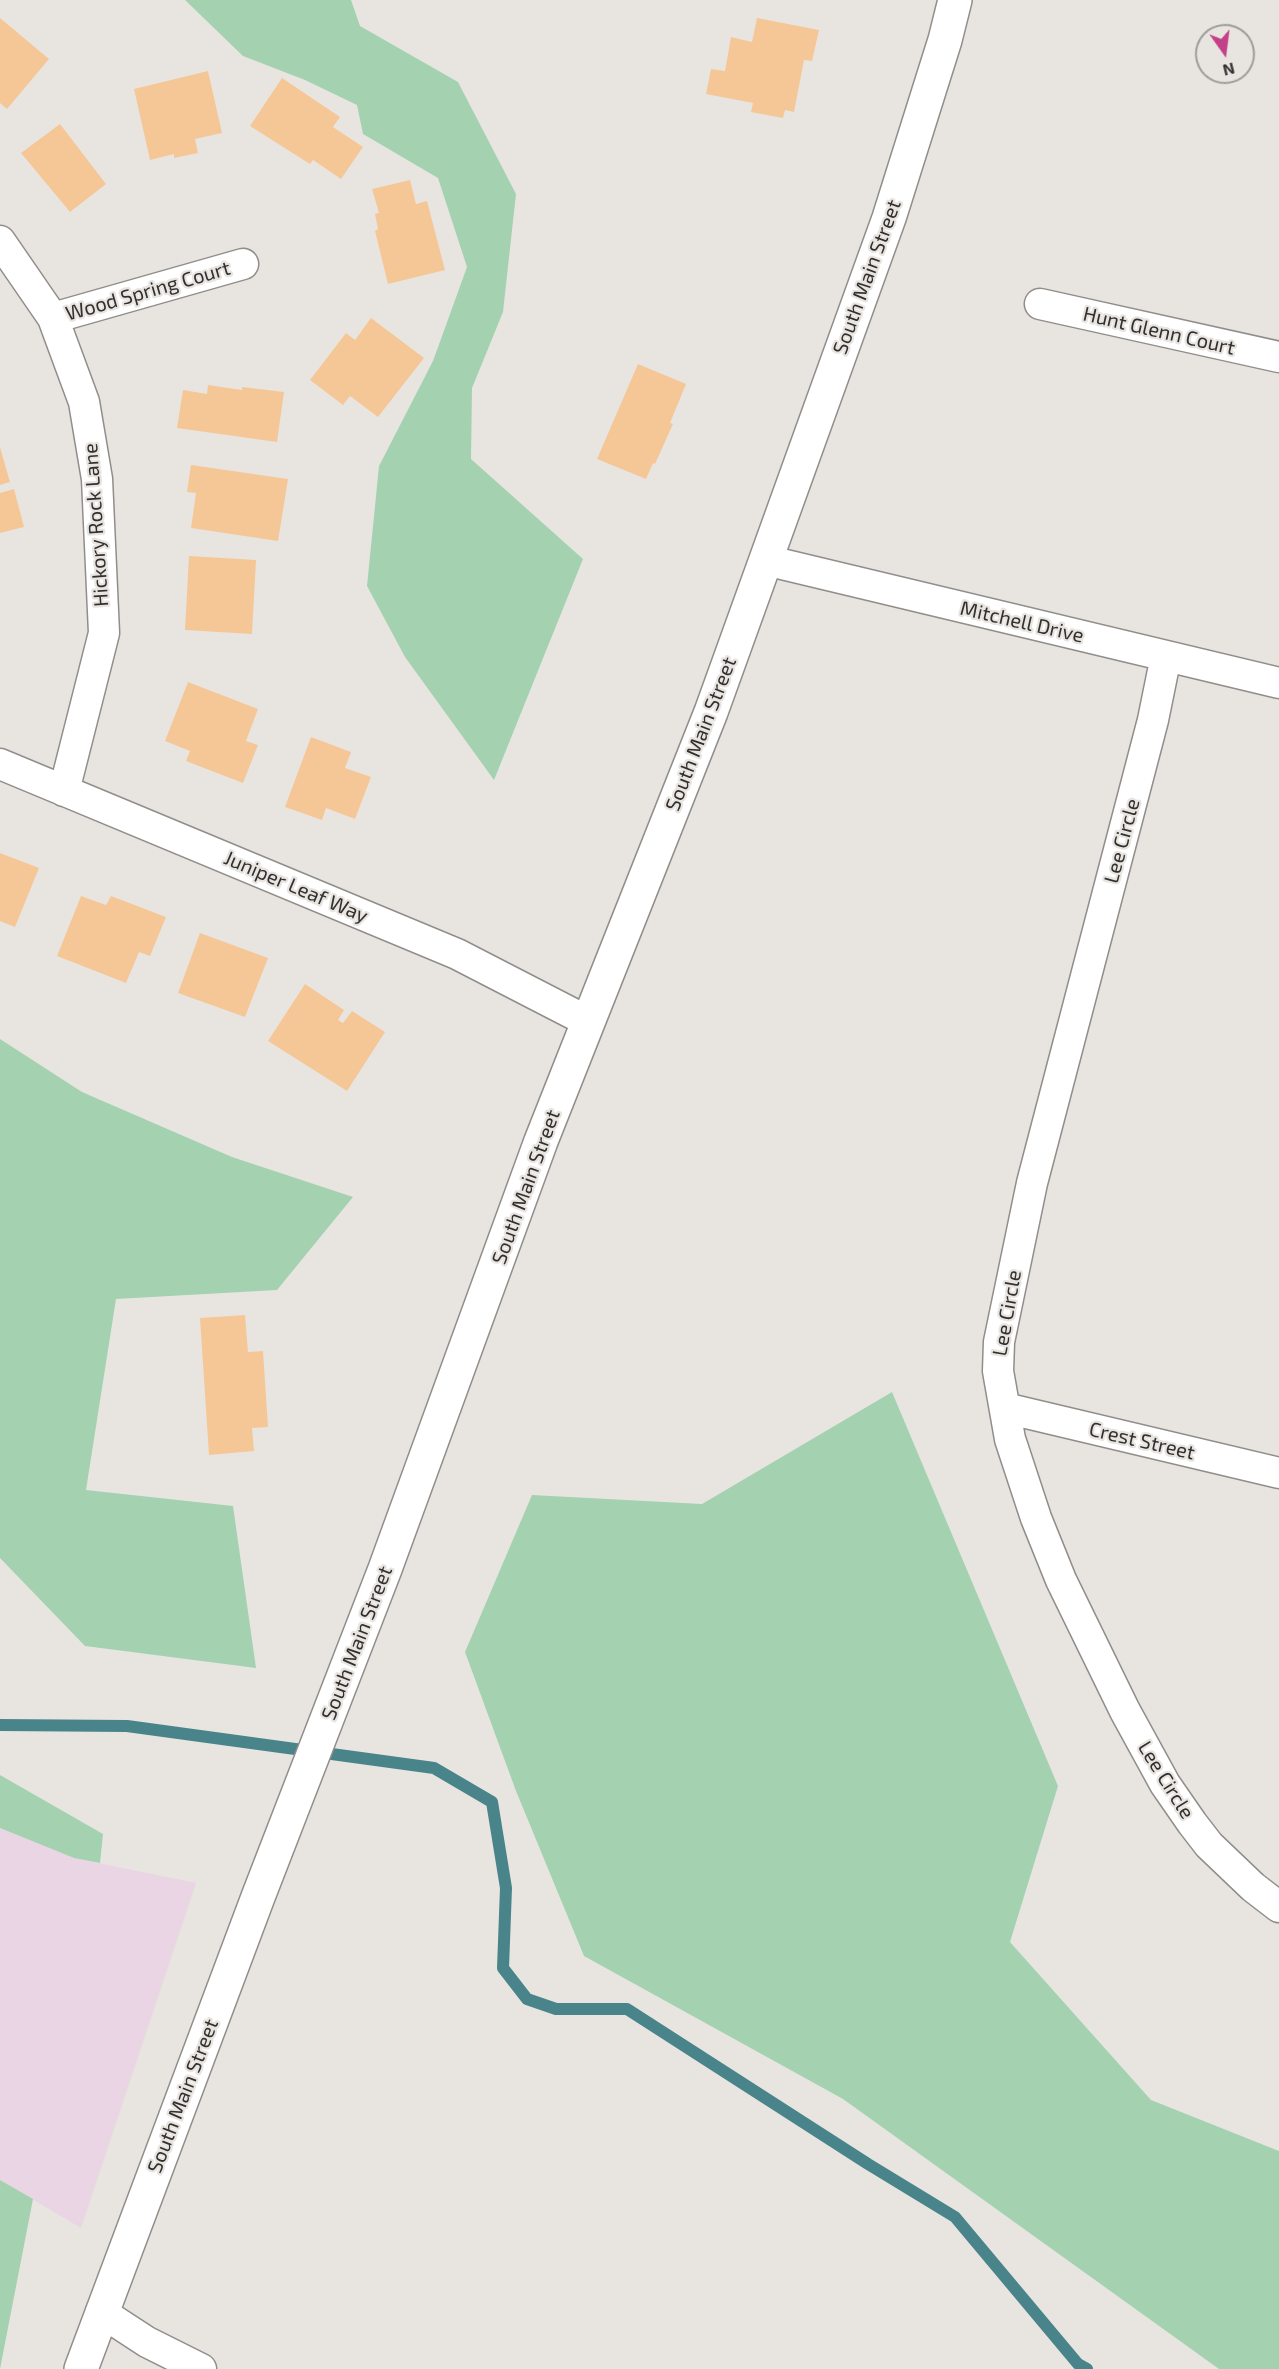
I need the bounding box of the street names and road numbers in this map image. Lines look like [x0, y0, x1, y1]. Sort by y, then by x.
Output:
street label: South Main Street [828, 196, 906, 358]
street label: Wood Spring Court [63, 256, 233, 326]
street label: Hunt Glenn Court [1081, 302, 1237, 360]
street label: Hickory Rock Lane [78, 442, 114, 608]
street label: Mitchell Drive [958, 596, 1086, 648]
street label: South Main Street [661, 654, 741, 814]
street label: Lee Circle [1099, 796, 1145, 886]
street label: Juniper Leaf Way [220, 846, 372, 928]
street label: South Main Street [487, 1106, 565, 1268]
street label: Lee Circle [988, 1268, 1026, 1358]
street label: Crest Street [1087, 1417, 1197, 1465]
street label: South Main Street [317, 1563, 397, 1723]
street label: Lee Circle [1133, 1737, 1199, 1823]
street label: South Main Street [143, 2016, 223, 2176]

